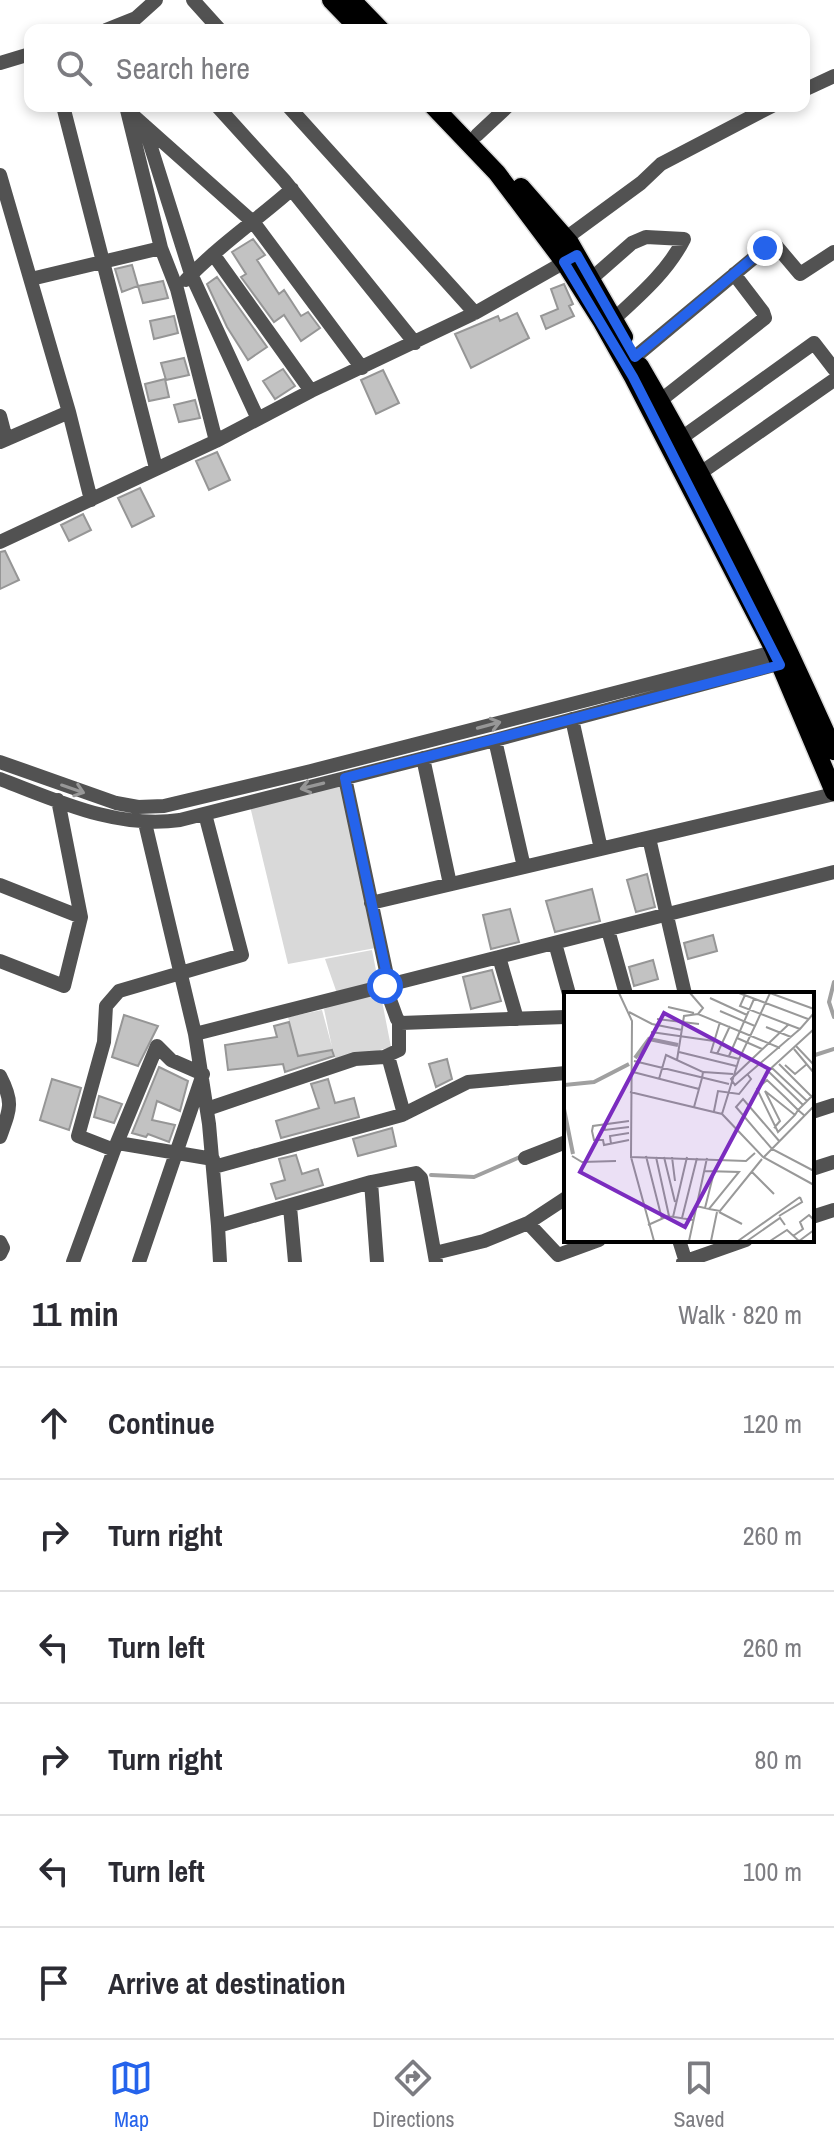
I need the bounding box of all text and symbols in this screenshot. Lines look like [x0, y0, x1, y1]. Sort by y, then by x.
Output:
search box [24, 24, 810, 112]
icon: search [52, 46, 96, 90]
text: Search here [116, 48, 250, 88]
route end [747, 230, 783, 266]
one-way arrow [475, 717, 501, 732]
one-way arrow [299, 780, 325, 795]
one-way arrow [61, 783, 86, 798]
route start [367, 968, 403, 1004]
inset map [564, 992, 814, 1242]
text: 11 min [32, 1291, 119, 1337]
text: Walk · 820 m [678, 1297, 802, 1332]
icon: ahead [32, 1401, 76, 1445]
text: Continue [108, 1403, 215, 1443]
text: 120 m [743, 1406, 802, 1441]
icon: right [32, 1513, 76, 1557]
text: Turn right [108, 1515, 222, 1555]
text: 260 m [743, 1518, 802, 1553]
icon: left [32, 1625, 76, 1669]
text: Turn left [108, 1627, 205, 1667]
text: 260 m [743, 1630, 802, 1665]
icon: right [32, 1737, 76, 1781]
text: Turn right [108, 1739, 222, 1779]
text: 80 m [755, 1742, 802, 1777]
icon: left [32, 1849, 76, 1893]
text: Turn left [108, 1851, 205, 1891]
text: 100 m [743, 1854, 802, 1889]
icon: arrive [32, 1961, 76, 2005]
text: Arrive at destination [108, 1963, 346, 2003]
tab: Map [109, 2056, 153, 2134]
tab: Directions [372, 2056, 455, 2134]
tab: Saved [673, 2056, 725, 2134]

